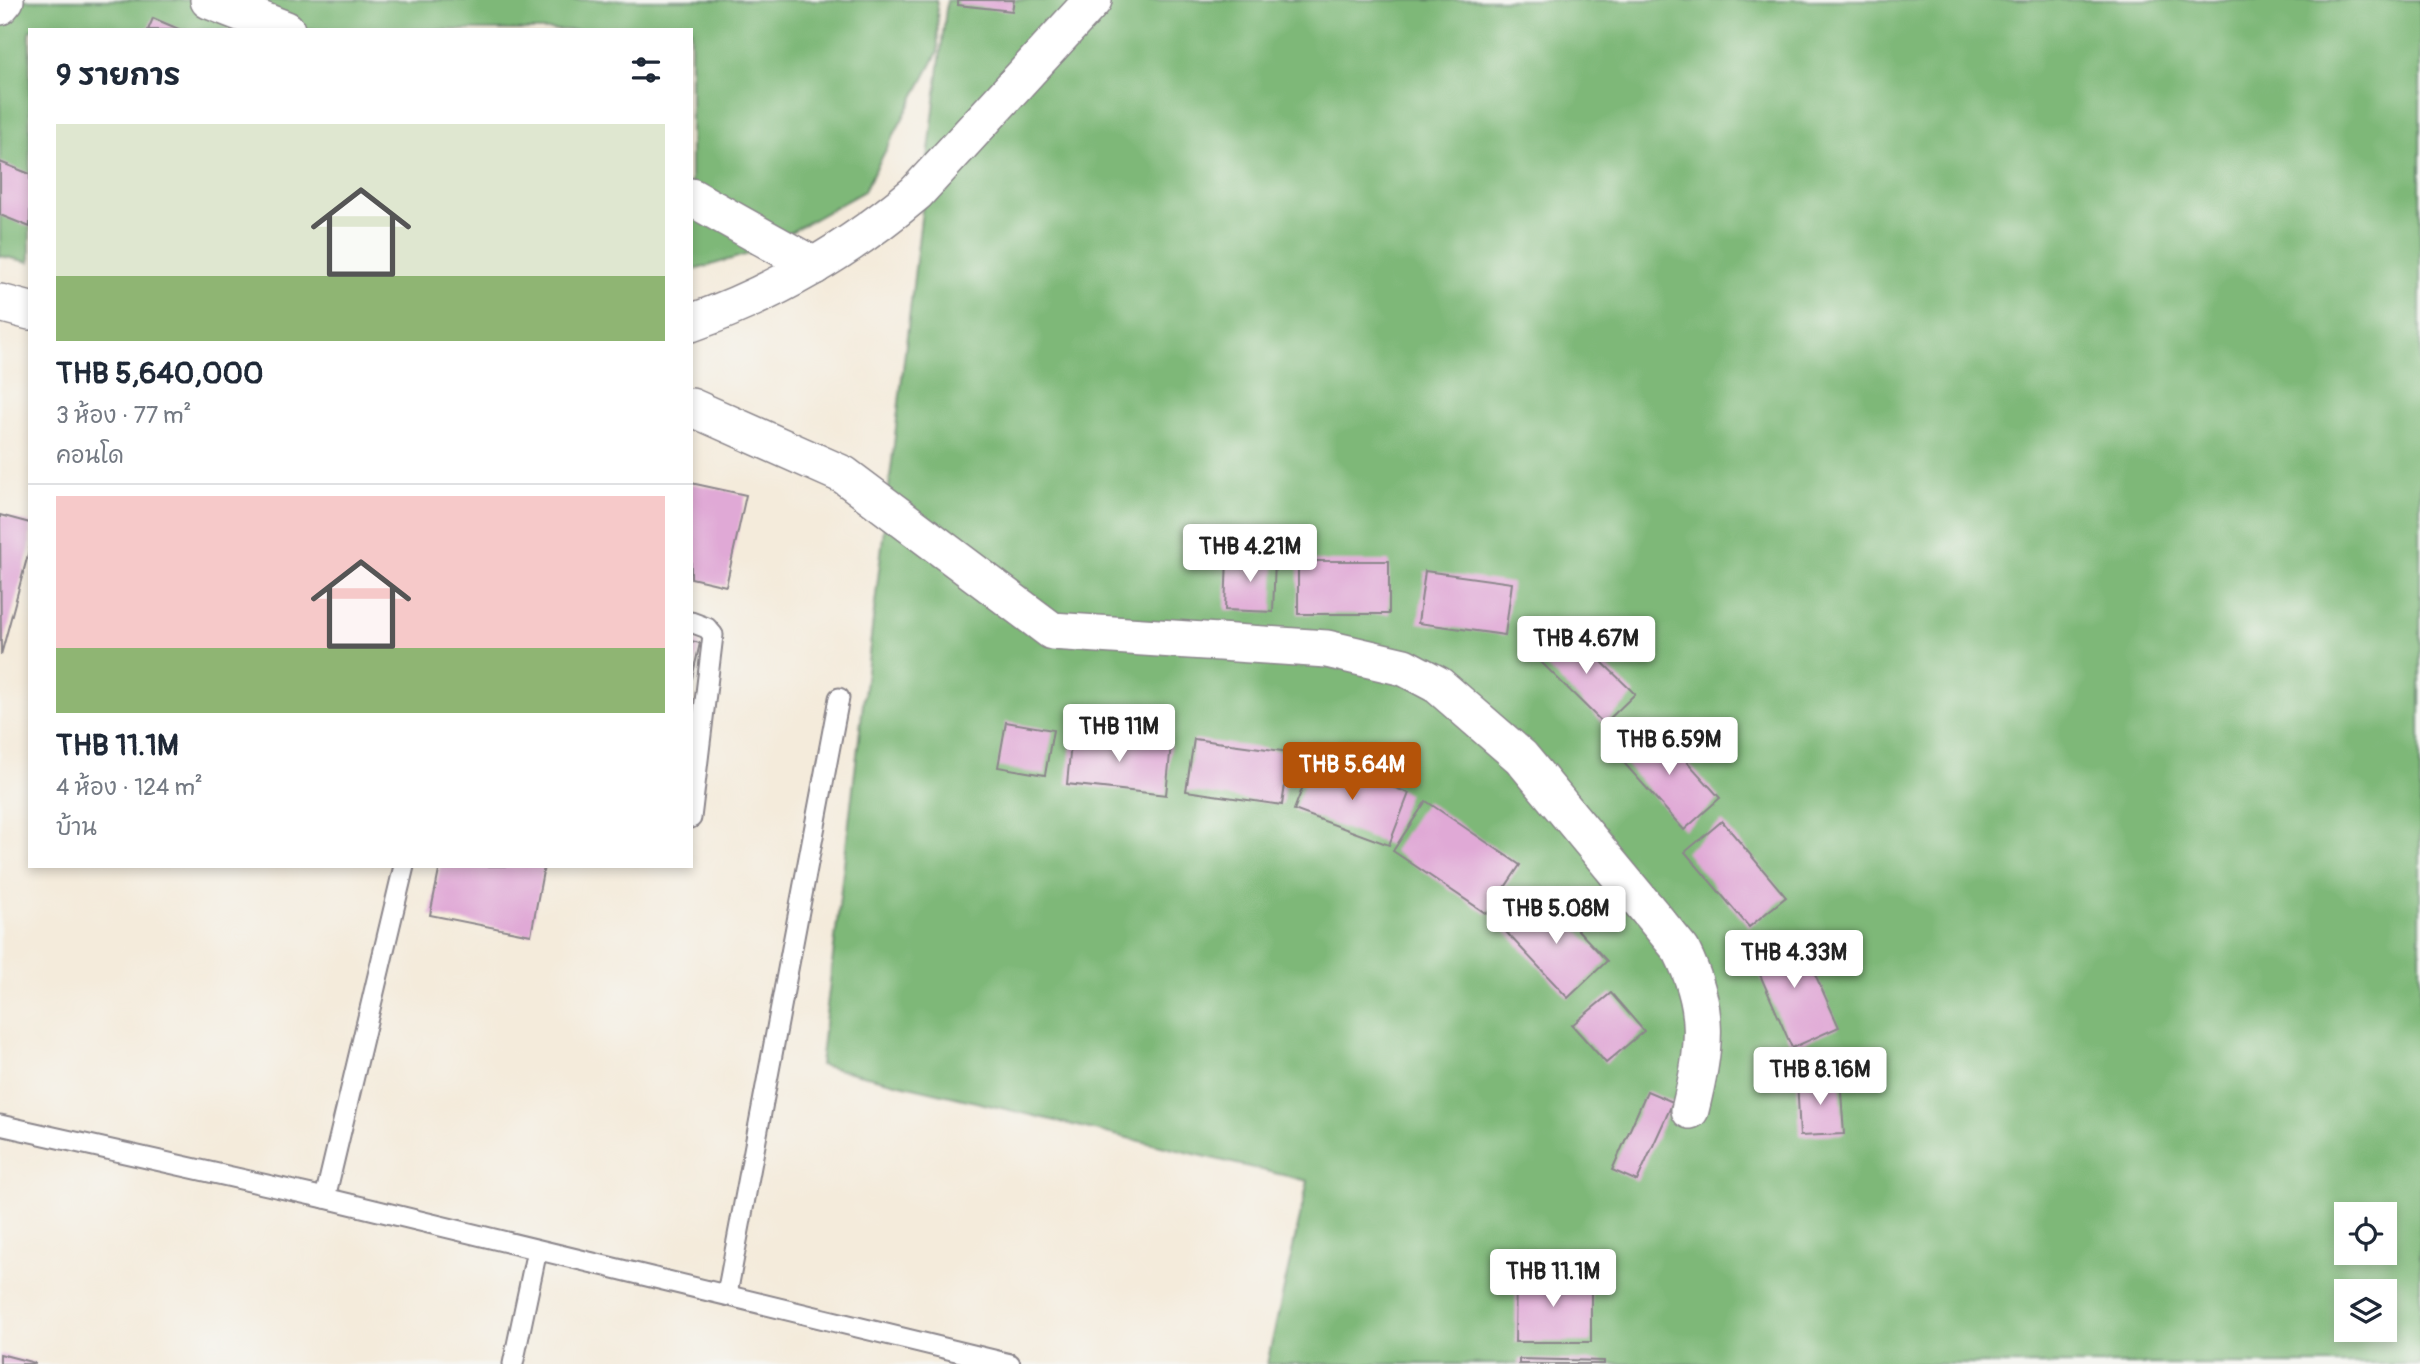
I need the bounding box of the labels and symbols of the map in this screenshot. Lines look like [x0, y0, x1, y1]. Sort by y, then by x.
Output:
pin: THB 4.21M [1170, 524, 1330, 584]
pin: THB 4.67M [1506, 616, 1666, 676]
pin: THB 11M [1054, 704, 1184, 764]
pin: THB 6.59M [1589, 718, 1749, 777]
pin: THB 5.64M [1272, 742, 1432, 802]
pin: THB 5.08M [1476, 886, 1636, 946]
pin: THB 4.33M [1714, 930, 1874, 990]
pin: THB 8.16M [1740, 1048, 1900, 1107]
pin: THB 11.1M [1473, 1250, 1633, 1309]

